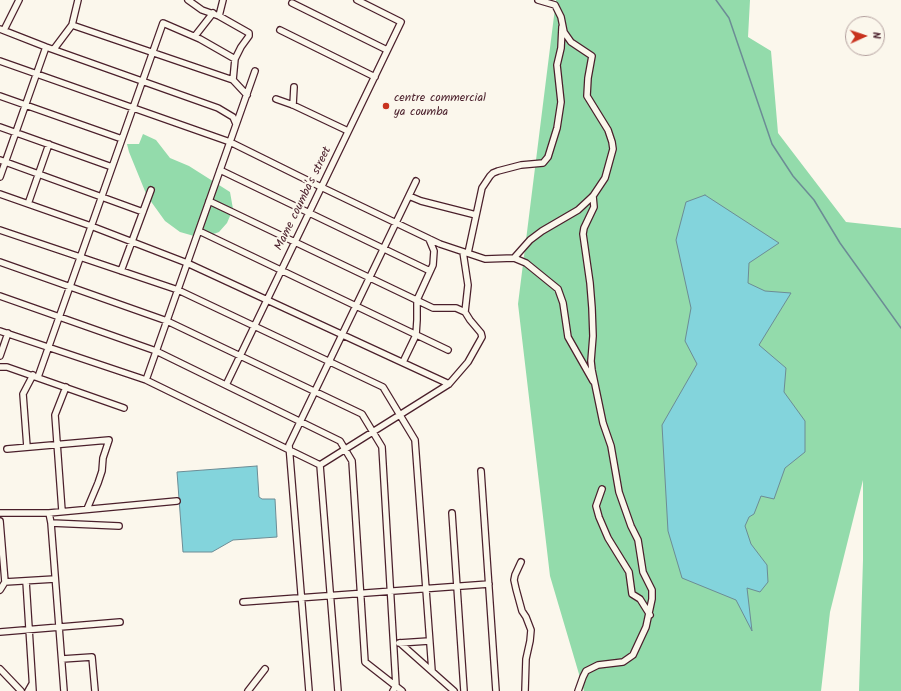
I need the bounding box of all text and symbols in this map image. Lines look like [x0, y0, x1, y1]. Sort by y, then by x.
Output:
north arrow [845, 16, 885, 56]
text: N [867, 31, 885, 39]
place label: centre commercial ya coumba [394, 92, 486, 120]
marker: centre commercial ya coumba [381, 101, 391, 111]
street label: Mame coumba's street [273, 145, 335, 253]

